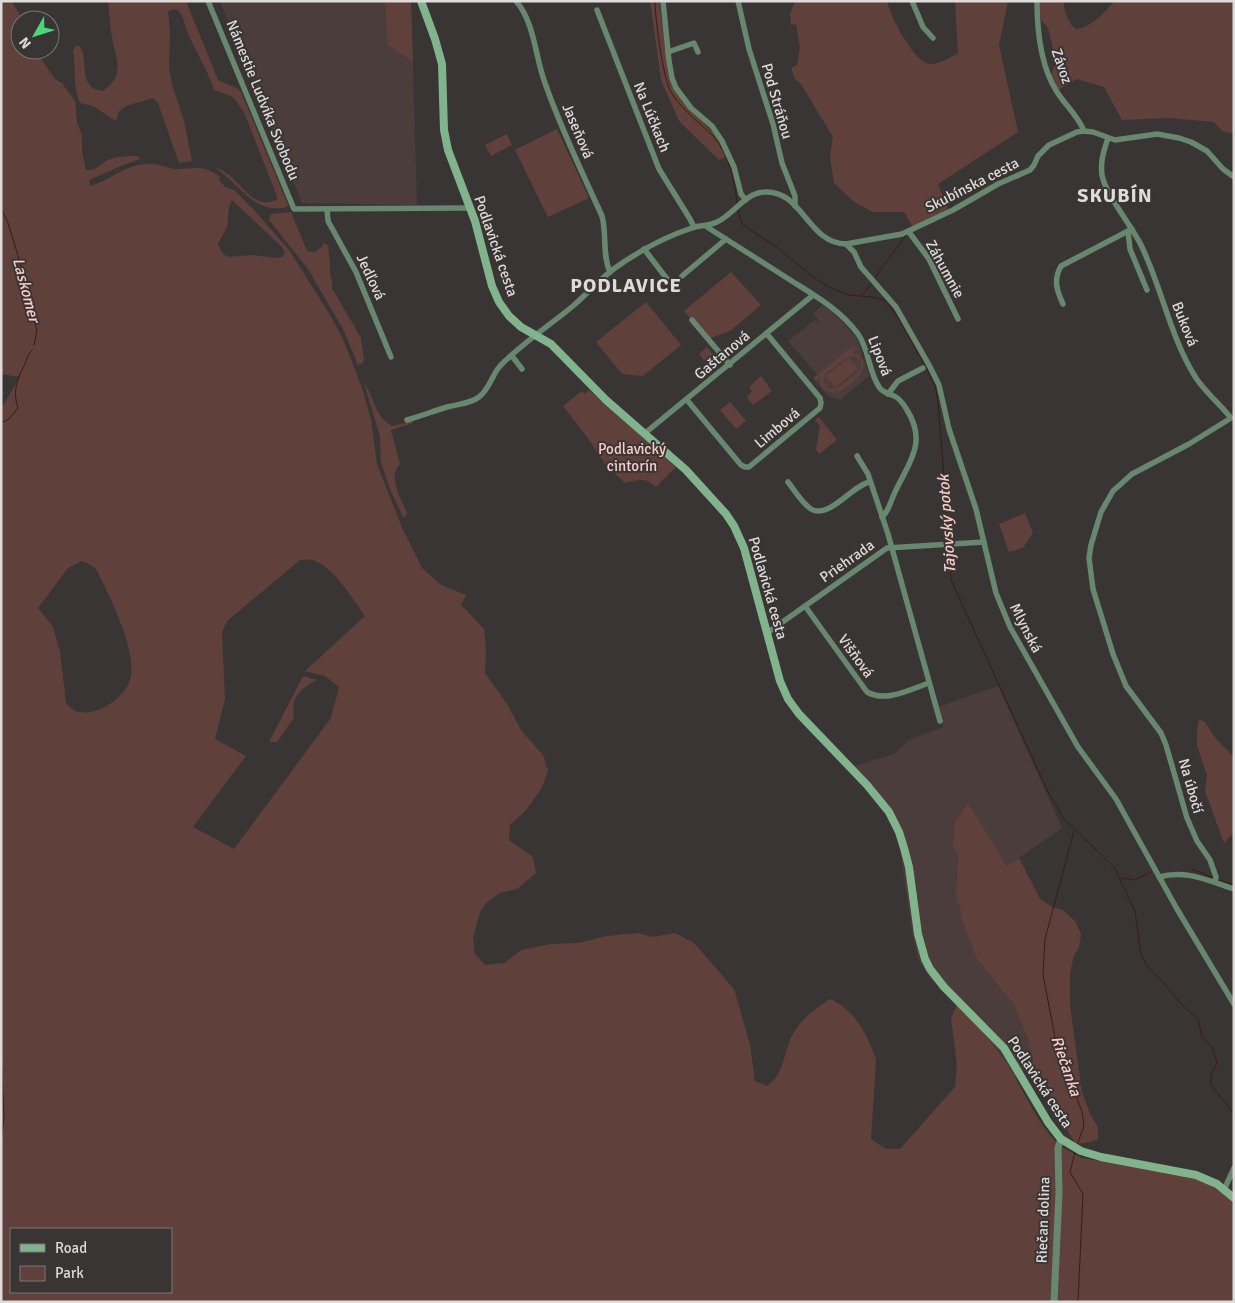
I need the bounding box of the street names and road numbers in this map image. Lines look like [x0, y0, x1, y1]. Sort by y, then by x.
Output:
street label: Námestie Ludvíka Svobodu [223, 17, 303, 183]
street label: Závoz [1048, 46, 1077, 86]
street label: Pod Stráňou [758, 61, 796, 141]
street label: Na Lúčkach [630, 79, 674, 155]
street label: Jaseňová [558, 101, 598, 161]
street label: Skubínska cesta [922, 154, 1022, 216]
street label: Podlavická cesta [470, 193, 522, 299]
street label: Záhumnie [922, 237, 968, 301]
street label: Jedľová [353, 251, 389, 303]
street label: Buková [1168, 299, 1202, 349]
street label: Gaštanová [691, 327, 753, 383]
street label: Lipová [864, 333, 896, 379]
street label: Limbová [751, 404, 803, 452]
street label: Podlavická cesta [745, 535, 791, 641]
street label: Priehrada [816, 536, 878, 586]
street label: Mlynská [1006, 600, 1046, 656]
street label: Višňová [834, 631, 878, 681]
street label: Na úbočí [1175, 756, 1207, 816]
street label: Podlavická cesta [1004, 1033, 1076, 1131]
street label: Riečan dolina [1032, 1176, 1054, 1264]

